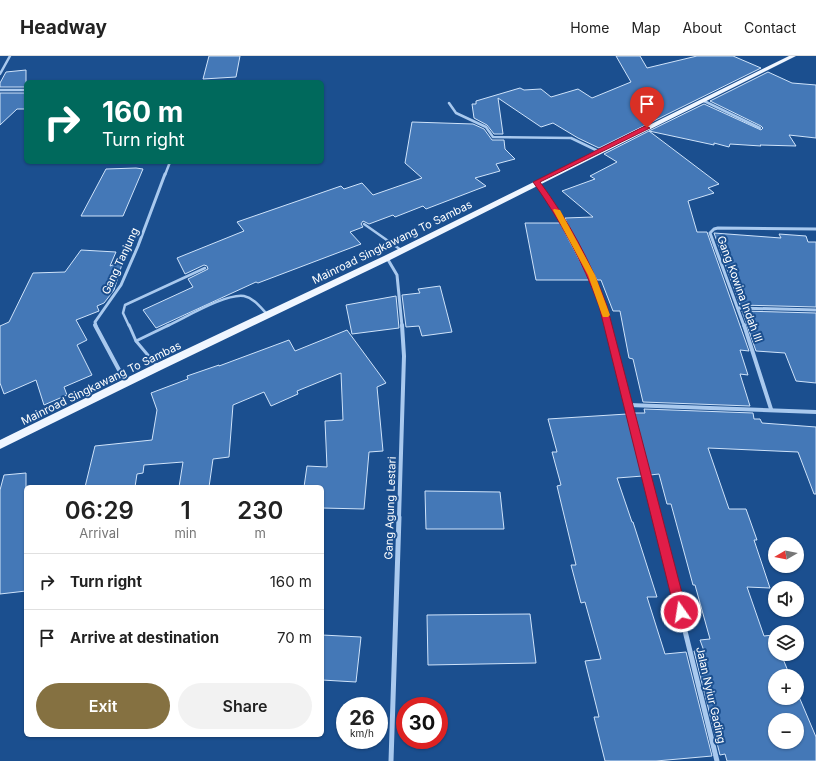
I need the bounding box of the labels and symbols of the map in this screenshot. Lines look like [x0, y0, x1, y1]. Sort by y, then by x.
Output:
pin [630, 87, 664, 128]
street label: Mainroad Singkawang To Sambas [310, 197, 474, 287]
street label: Gang Tanjung [98, 225, 142, 297]
street label: Gang Kowina Indah III [714, 234, 766, 344]
street label: Mainroad Singkawang To Sambas [19, 338, 183, 428]
street label: Gang Agung Lestari [381, 456, 399, 560]
north arrow [768, 537, 804, 573]
position arrow [660, 591, 702, 633]
street label: Jalan Nyiur Gading [693, 645, 729, 745]
speed limit sign: 30 [396, 697, 448, 749]

